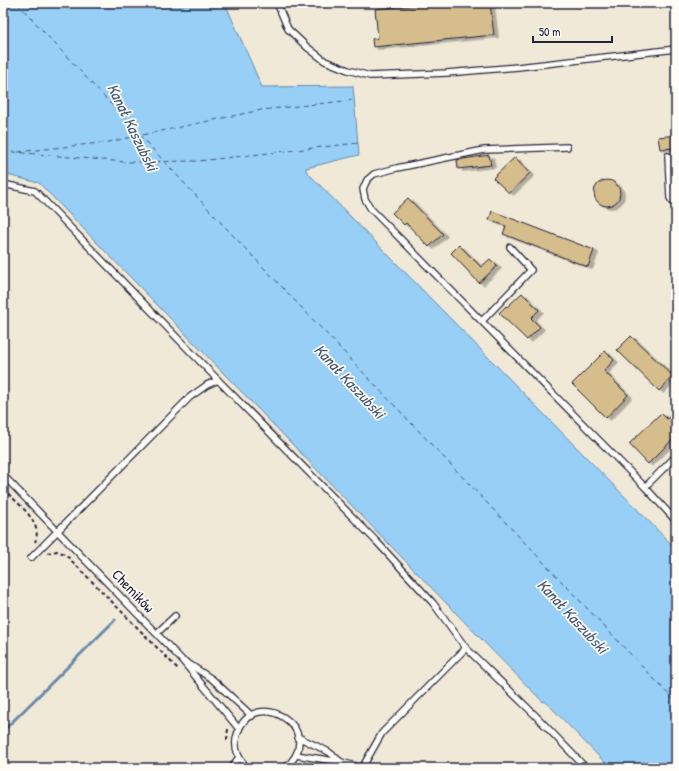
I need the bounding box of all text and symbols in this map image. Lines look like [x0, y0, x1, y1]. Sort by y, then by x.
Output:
scale bar [533, 18, 612, 44]
text: 50 m [539, 23, 560, 40]
water label: Kanał Kaszubski [102, 80, 164, 176]
water label: Kanał Kaszubski [310, 339, 391, 424]
street label: Chemików [107, 564, 159, 617]
water label: Kanał Kaszubski [533, 574, 614, 659]

